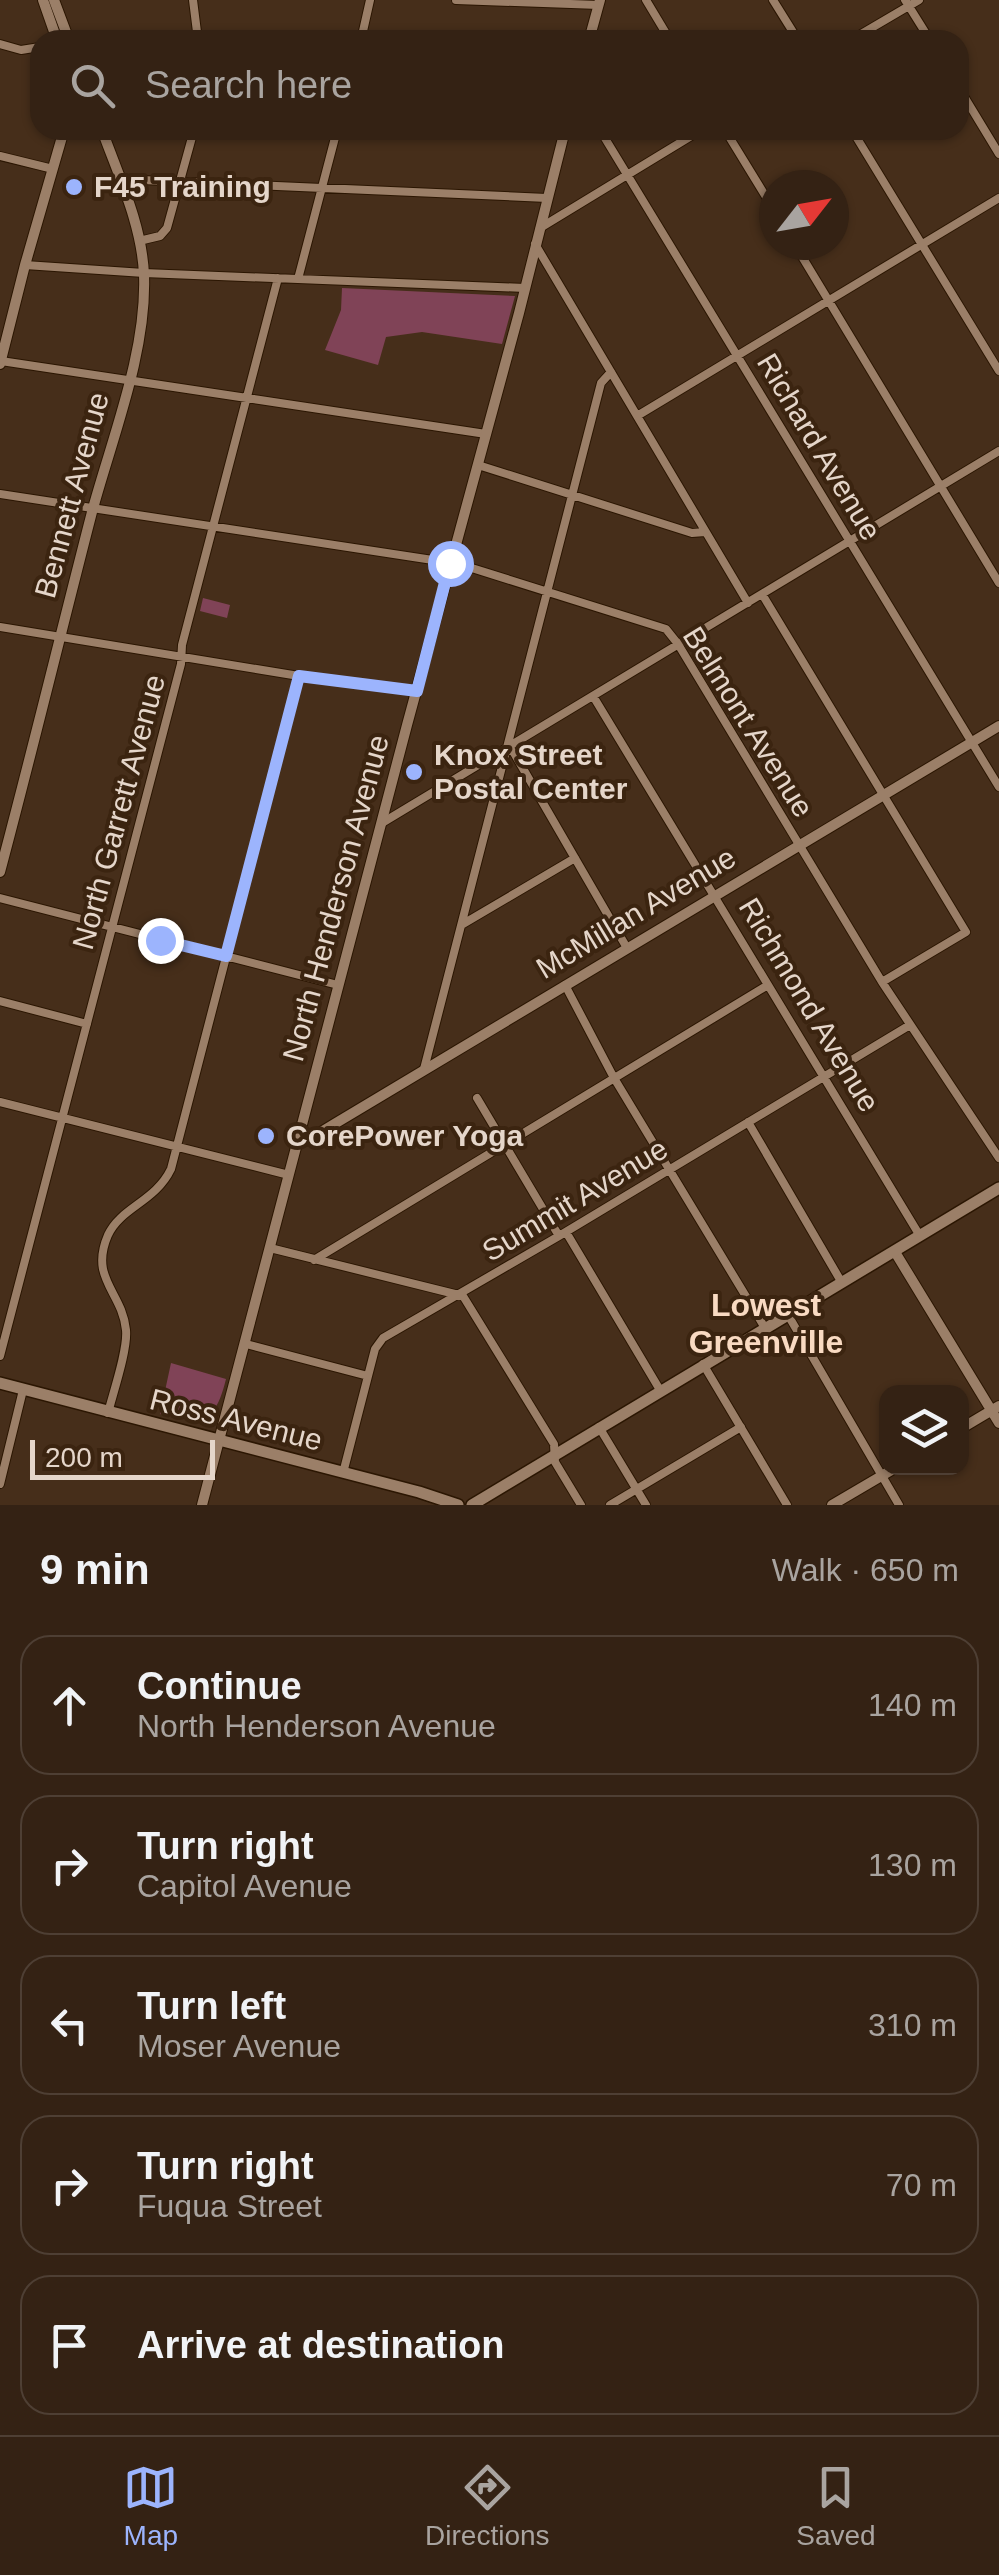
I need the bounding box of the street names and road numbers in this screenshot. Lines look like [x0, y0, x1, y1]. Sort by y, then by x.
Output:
street label: Richard Avenue [751, 348, 888, 546]
street label: Bennett Avenue [28, 389, 115, 601]
street label: Belmont Avenue [677, 621, 820, 823]
street label: North Garrett Avenue [66, 671, 171, 953]
street label: North Henderson Avenue [276, 731, 395, 1065]
street label: McMillan Avenue [530, 840, 741, 985]
street label: Richmond Avenue [733, 892, 886, 1117]
street label: Summit Avenue [476, 1131, 673, 1268]
street label: Ross Avenue [147, 1382, 326, 1457]

